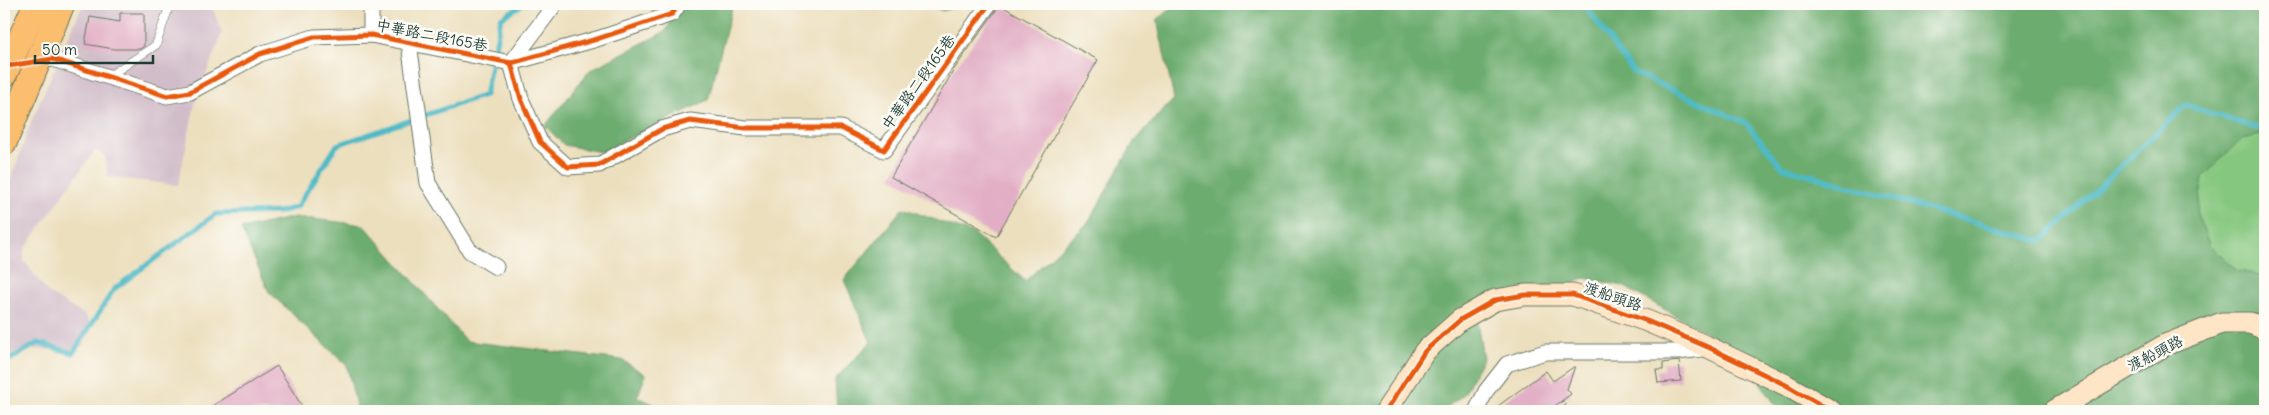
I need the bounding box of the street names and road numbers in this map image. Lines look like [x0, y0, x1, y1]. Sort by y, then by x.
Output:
street label: 中華路二段165巷 [375, 15, 489, 55]
street label: 中華路二段165巷 [877, 31, 959, 133]
street label: 渡船頭路 [1582, 277, 1644, 315]
street label: 渡船頭路 [2124, 331, 2186, 375]

